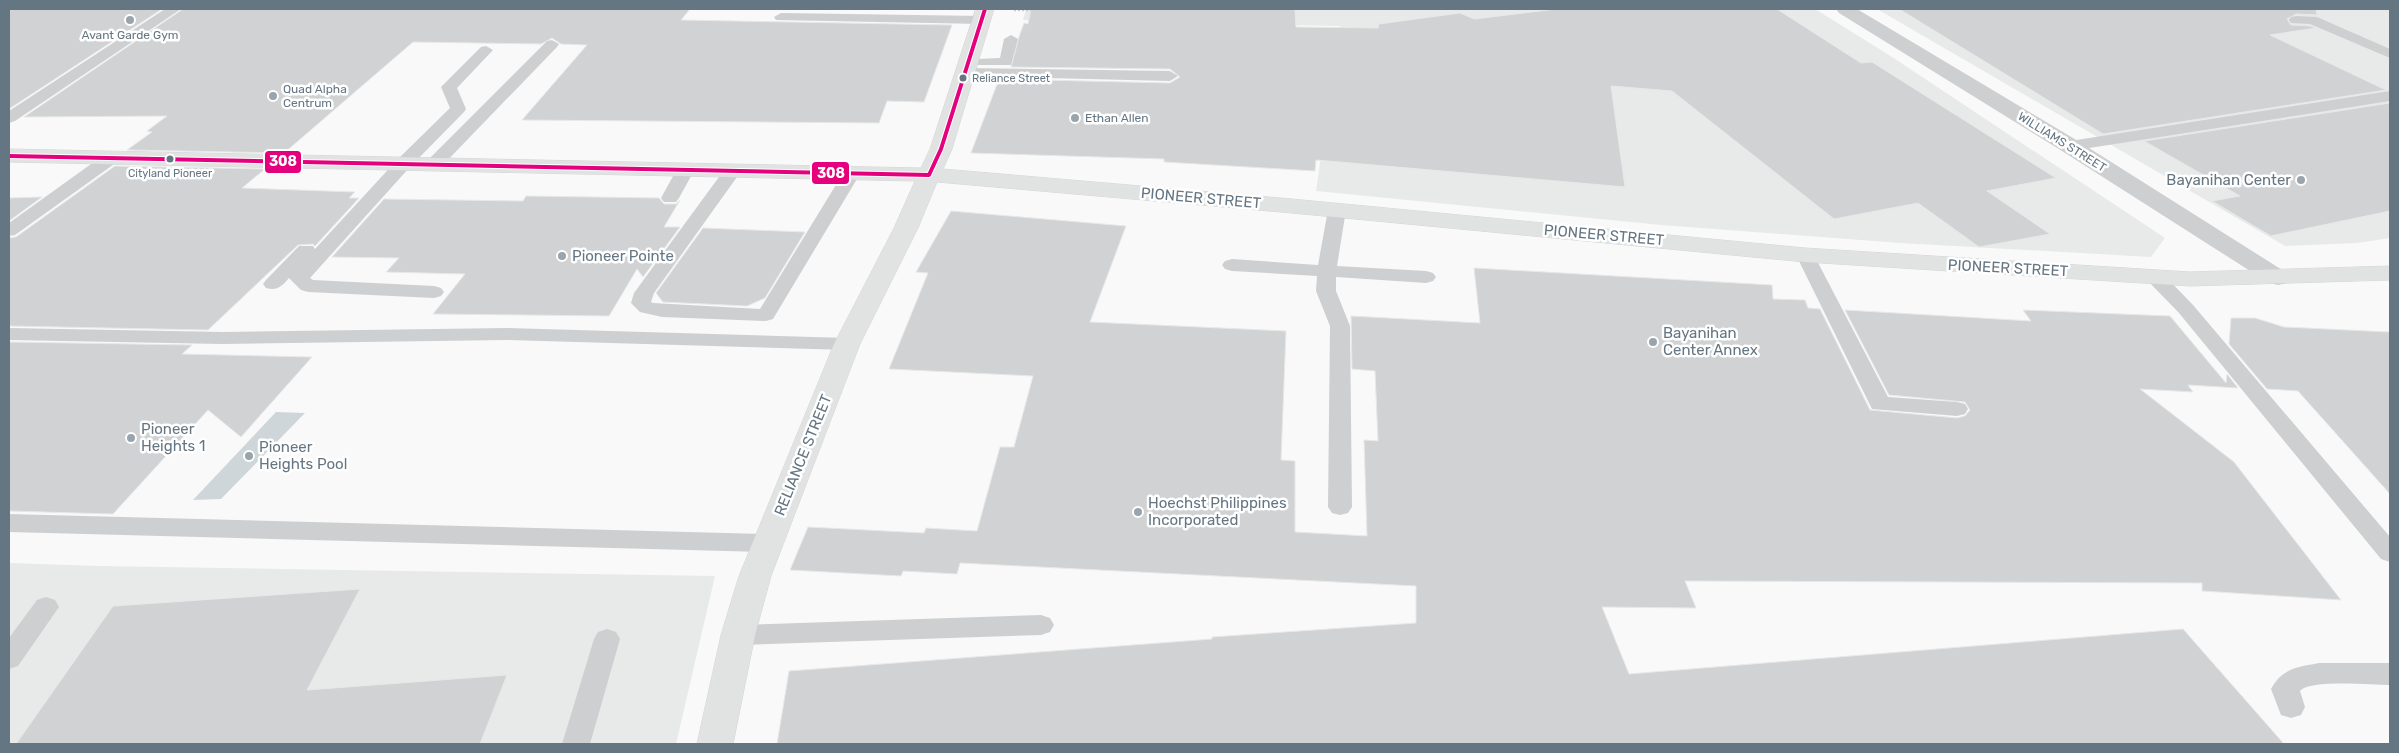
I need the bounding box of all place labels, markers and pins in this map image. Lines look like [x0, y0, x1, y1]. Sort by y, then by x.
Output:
marker: Avant Garde Gym [124, 14, 136, 26]
place label: Avant Garde Gym [81, 28, 179, 42]
place label: Reliance Street [972, 72, 1051, 85]
marker: Reliance Street [958, 73, 968, 83]
place label: Quad Alpha Centrum [283, 82, 347, 110]
marker: Quad Alpha Centrum [267, 90, 279, 102]
place label: Ethan Allen [1085, 111, 1149, 125]
marker: Ethan Allen [1069, 112, 1081, 124]
marker: Cityland Pioneer [165, 154, 175, 164]
place label: Cityland Pioneer [128, 167, 213, 180]
place label: Bayanihan Center [2166, 171, 2291, 189]
marker: Bayanihan Center [2295, 174, 2307, 186]
place label: Pioneer Pointe [572, 247, 674, 265]
marker: Pioneer Pointe [556, 250, 568, 262]
place label: Bayanihan Center Annex [1663, 324, 1758, 359]
marker: Bayanihan Center Annex [1647, 336, 1659, 348]
place label: Pioneer Heights 1 [141, 420, 205, 455]
marker: Pioneer Heights 1 [125, 432, 137, 444]
place label: Pioneer Heights Pool [259, 438, 347, 473]
marker: Pioneer Heights Pool [243, 450, 255, 462]
place label: Hoechst Philippines Incorporated [1148, 494, 1287, 529]
marker: Hoechst Philippines Incorporated [1132, 506, 1144, 518]

